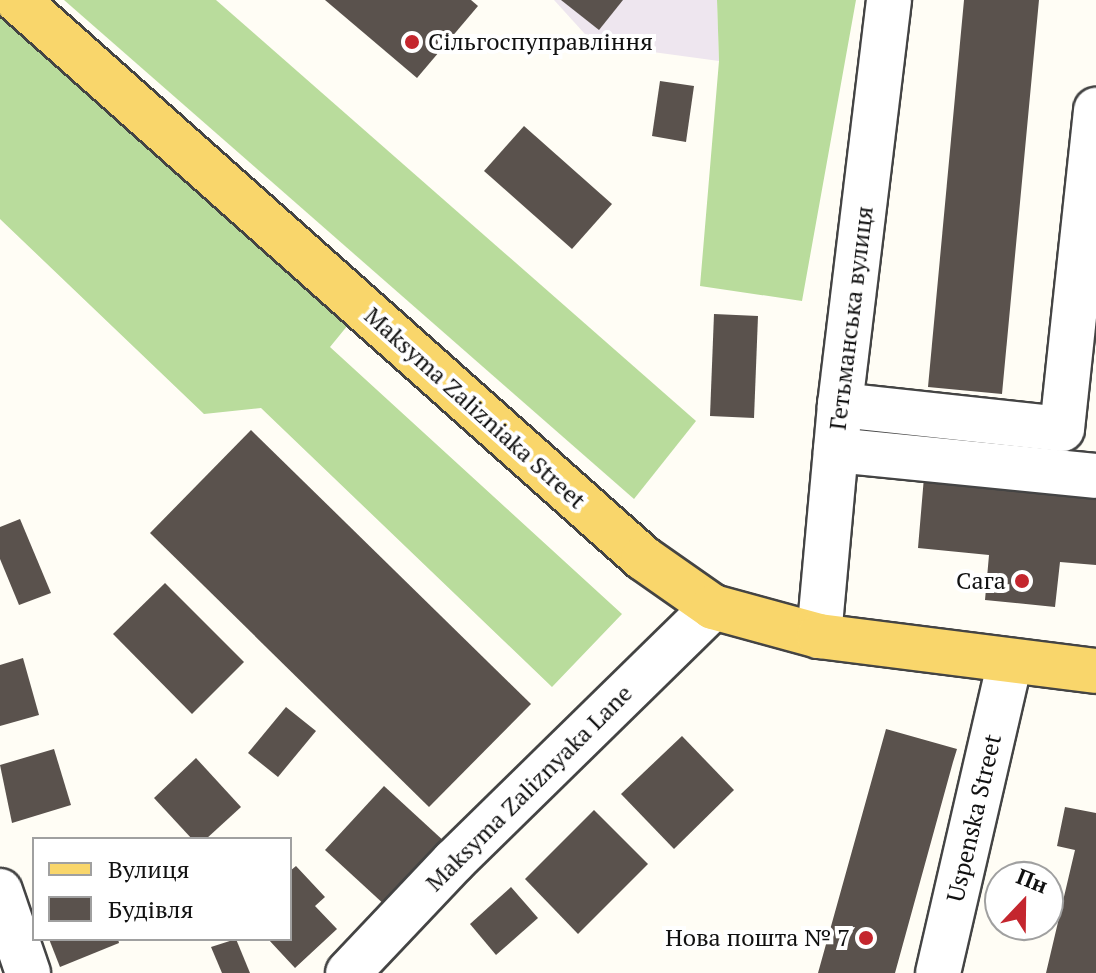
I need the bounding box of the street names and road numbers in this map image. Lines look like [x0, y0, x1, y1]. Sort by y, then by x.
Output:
street label: Гетьманська вулиця [823, 204, 879, 432]
street label: Maksyma Zalizniaka Street [359, 301, 591, 515]
street label: Maksyma Zaliznyaka Lane [420, 679, 638, 897]
street label: Uspenska Street [941, 731, 1007, 905]

